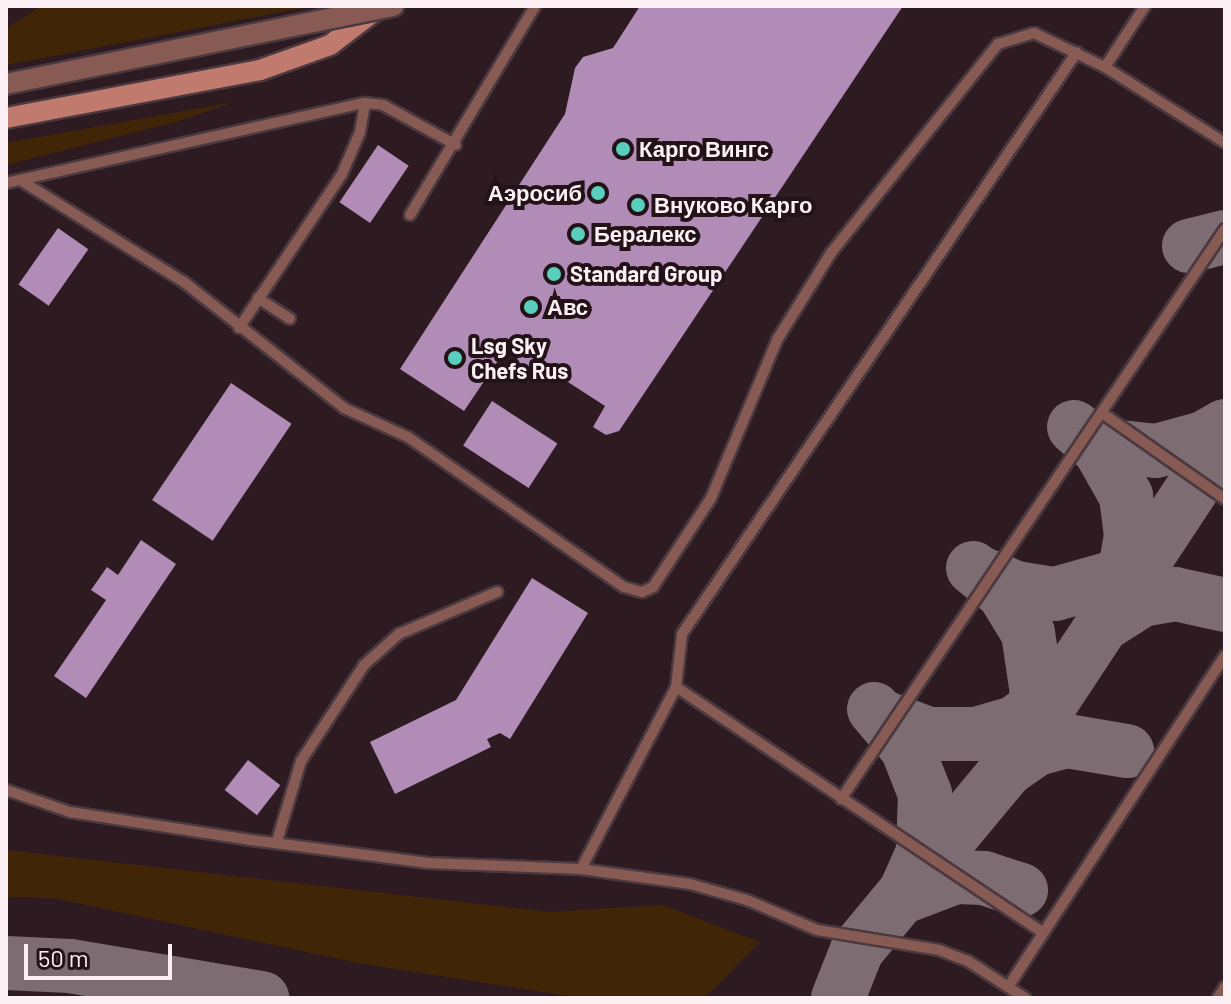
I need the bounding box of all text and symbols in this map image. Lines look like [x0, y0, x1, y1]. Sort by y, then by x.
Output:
place label: Карго Вингс [639, 136, 769, 162]
marker: Карго Вингс [614, 140, 632, 158]
place label: Аэросиб [488, 180, 582, 206]
marker: Аэросиб [589, 184, 607, 202]
place label: Внуково Карго [654, 192, 812, 218]
marker: Внуково Карго [629, 196, 647, 214]
place label: Бералекс [594, 221, 697, 247]
marker: Бералекс [569, 225, 587, 243]
place label: Standard Group [570, 261, 722, 287]
marker: Standard Group [545, 265, 563, 283]
place label: Авс [547, 294, 588, 320]
marker: Авс [522, 298, 540, 316]
place label: Lsg Sky Chefs Rus [471, 332, 568, 384]
marker: Lsg Sky Chefs Rus [446, 349, 464, 367]
scale bar [28, 928, 176, 978]
text: 50 m [38, 943, 89, 972]

